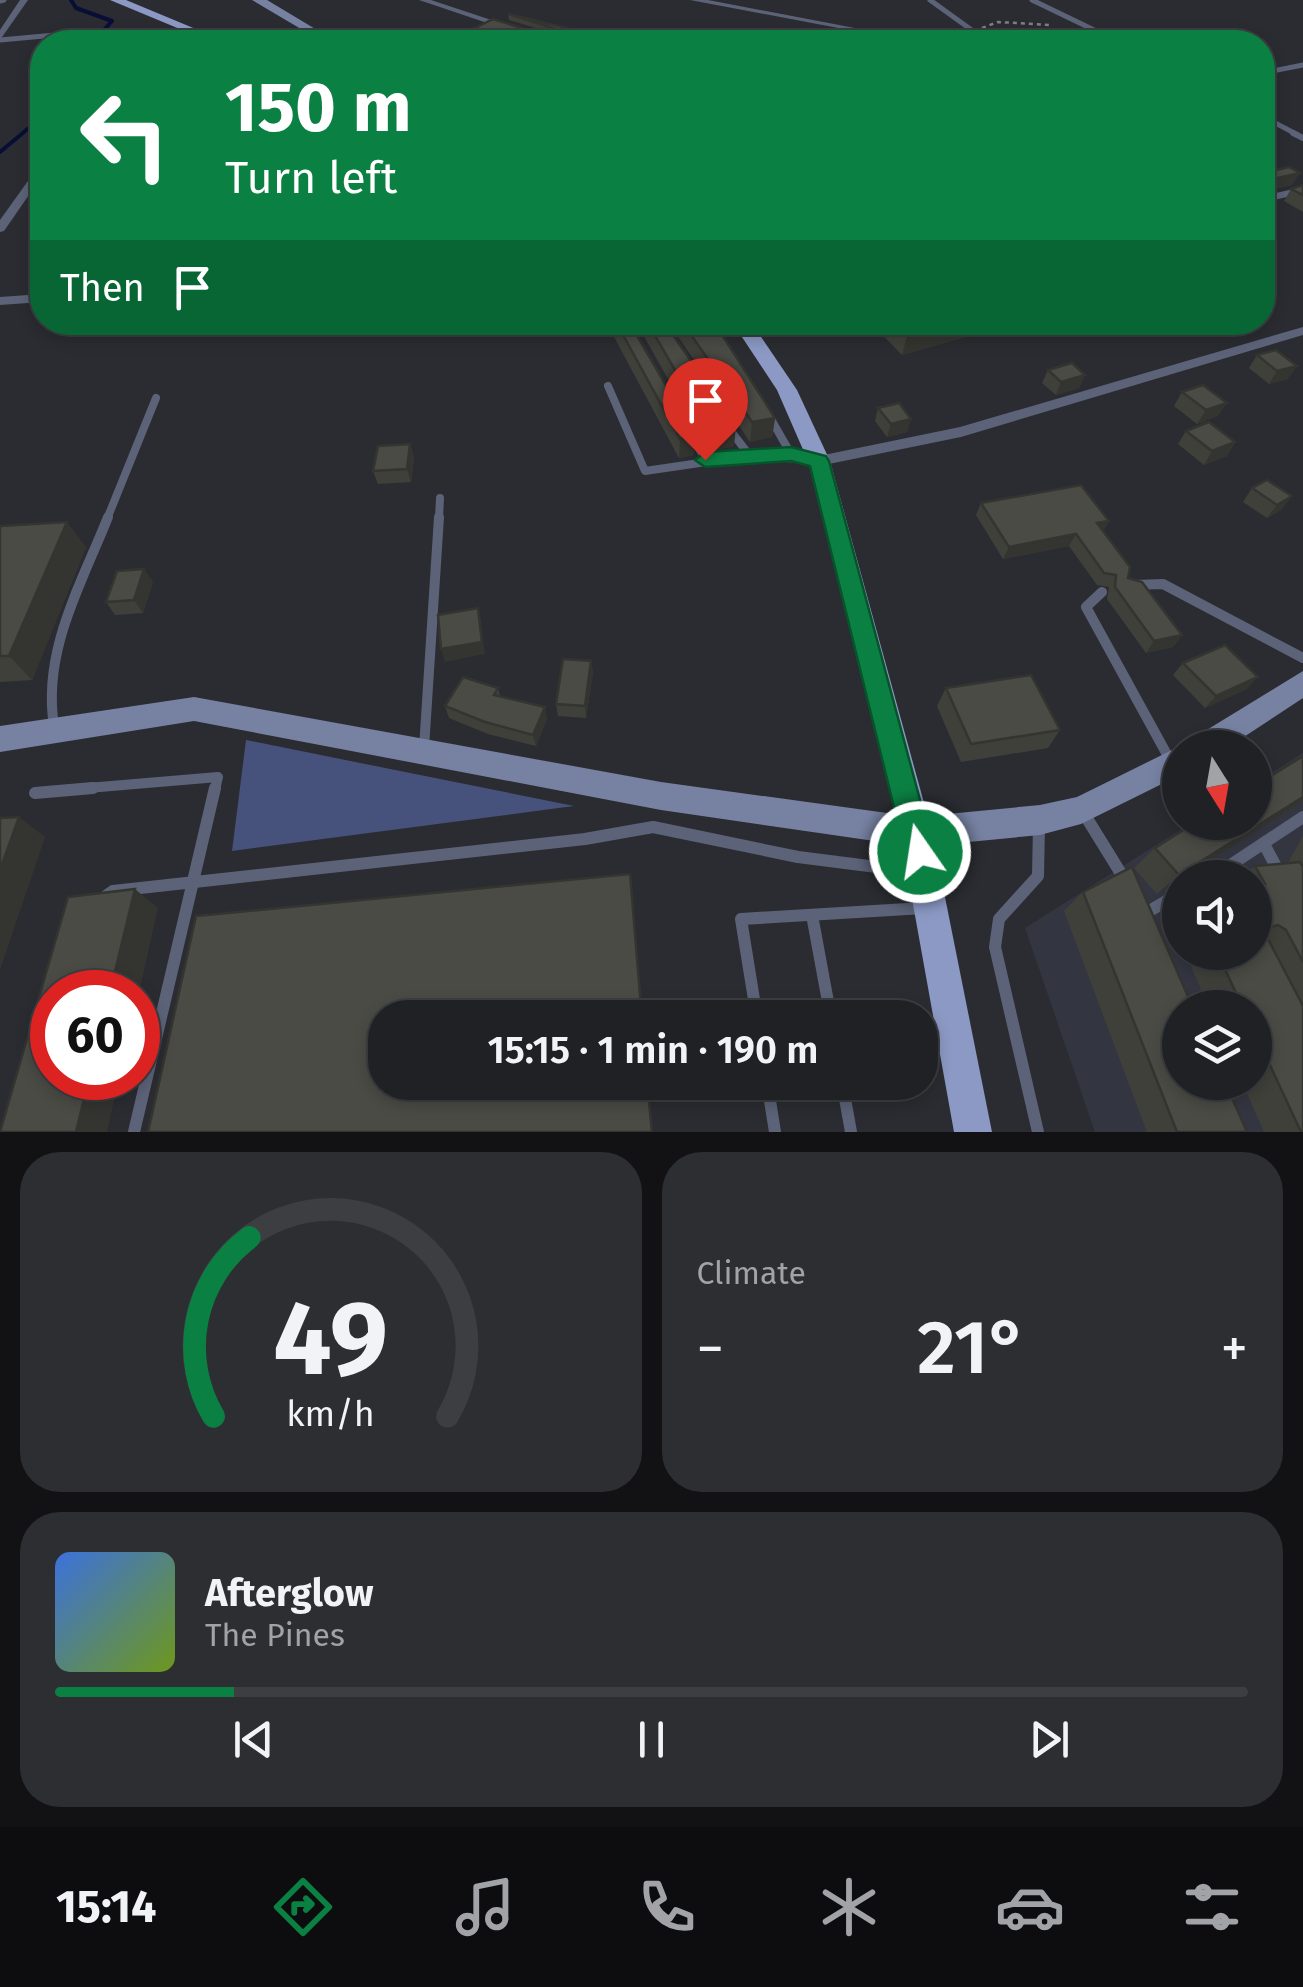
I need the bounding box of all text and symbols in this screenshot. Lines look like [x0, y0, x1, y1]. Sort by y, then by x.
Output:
text: 150 m [225, 66, 412, 150]
icon: left [60, 70, 190, 200]
text: Turn left [225, 151, 397, 205]
icon: arrive [165, 260, 220, 315]
text: Then [60, 265, 145, 311]
pin [663, 358, 748, 461]
icon: arrive [678, 373, 733, 428]
north arrow [1162, 730, 1272, 840]
map controls [1162, 730, 1272, 1100]
position arrow [868, 800, 972, 904]
button: sound [1162, 860, 1272, 970]
speed limit sign: 60 [30, 970, 160, 1100]
button: layers [1162, 990, 1272, 1100]
text: 15:15 · 1 min · 190 m [487, 1027, 819, 1073]
text: Climate [697, 1254, 806, 1292]
text: 49 [273, 1277, 388, 1402]
text: 21° [917, 1303, 1027, 1393]
text: − [697, 1316, 724, 1382]
text: + [1221, 1316, 1248, 1382]
text: km/h [287, 1393, 375, 1435]
text: Afterglow [205, 1570, 373, 1616]
text: The Pines [205, 1616, 345, 1654]
icon: previous [226, 1712, 281, 1767]
icon: pause [624, 1712, 679, 1767]
icon: next [1022, 1712, 1077, 1767]
icon: directions [268, 1872, 338, 1942]
icon: music [450, 1872, 520, 1942]
icon: phone [632, 1872, 702, 1942]
icon: climate [814, 1872, 884, 1942]
icon: car [995, 1872, 1065, 1942]
icon: filters [1177, 1872, 1247, 1942]
text: 15:14 [56, 1880, 156, 1934]

